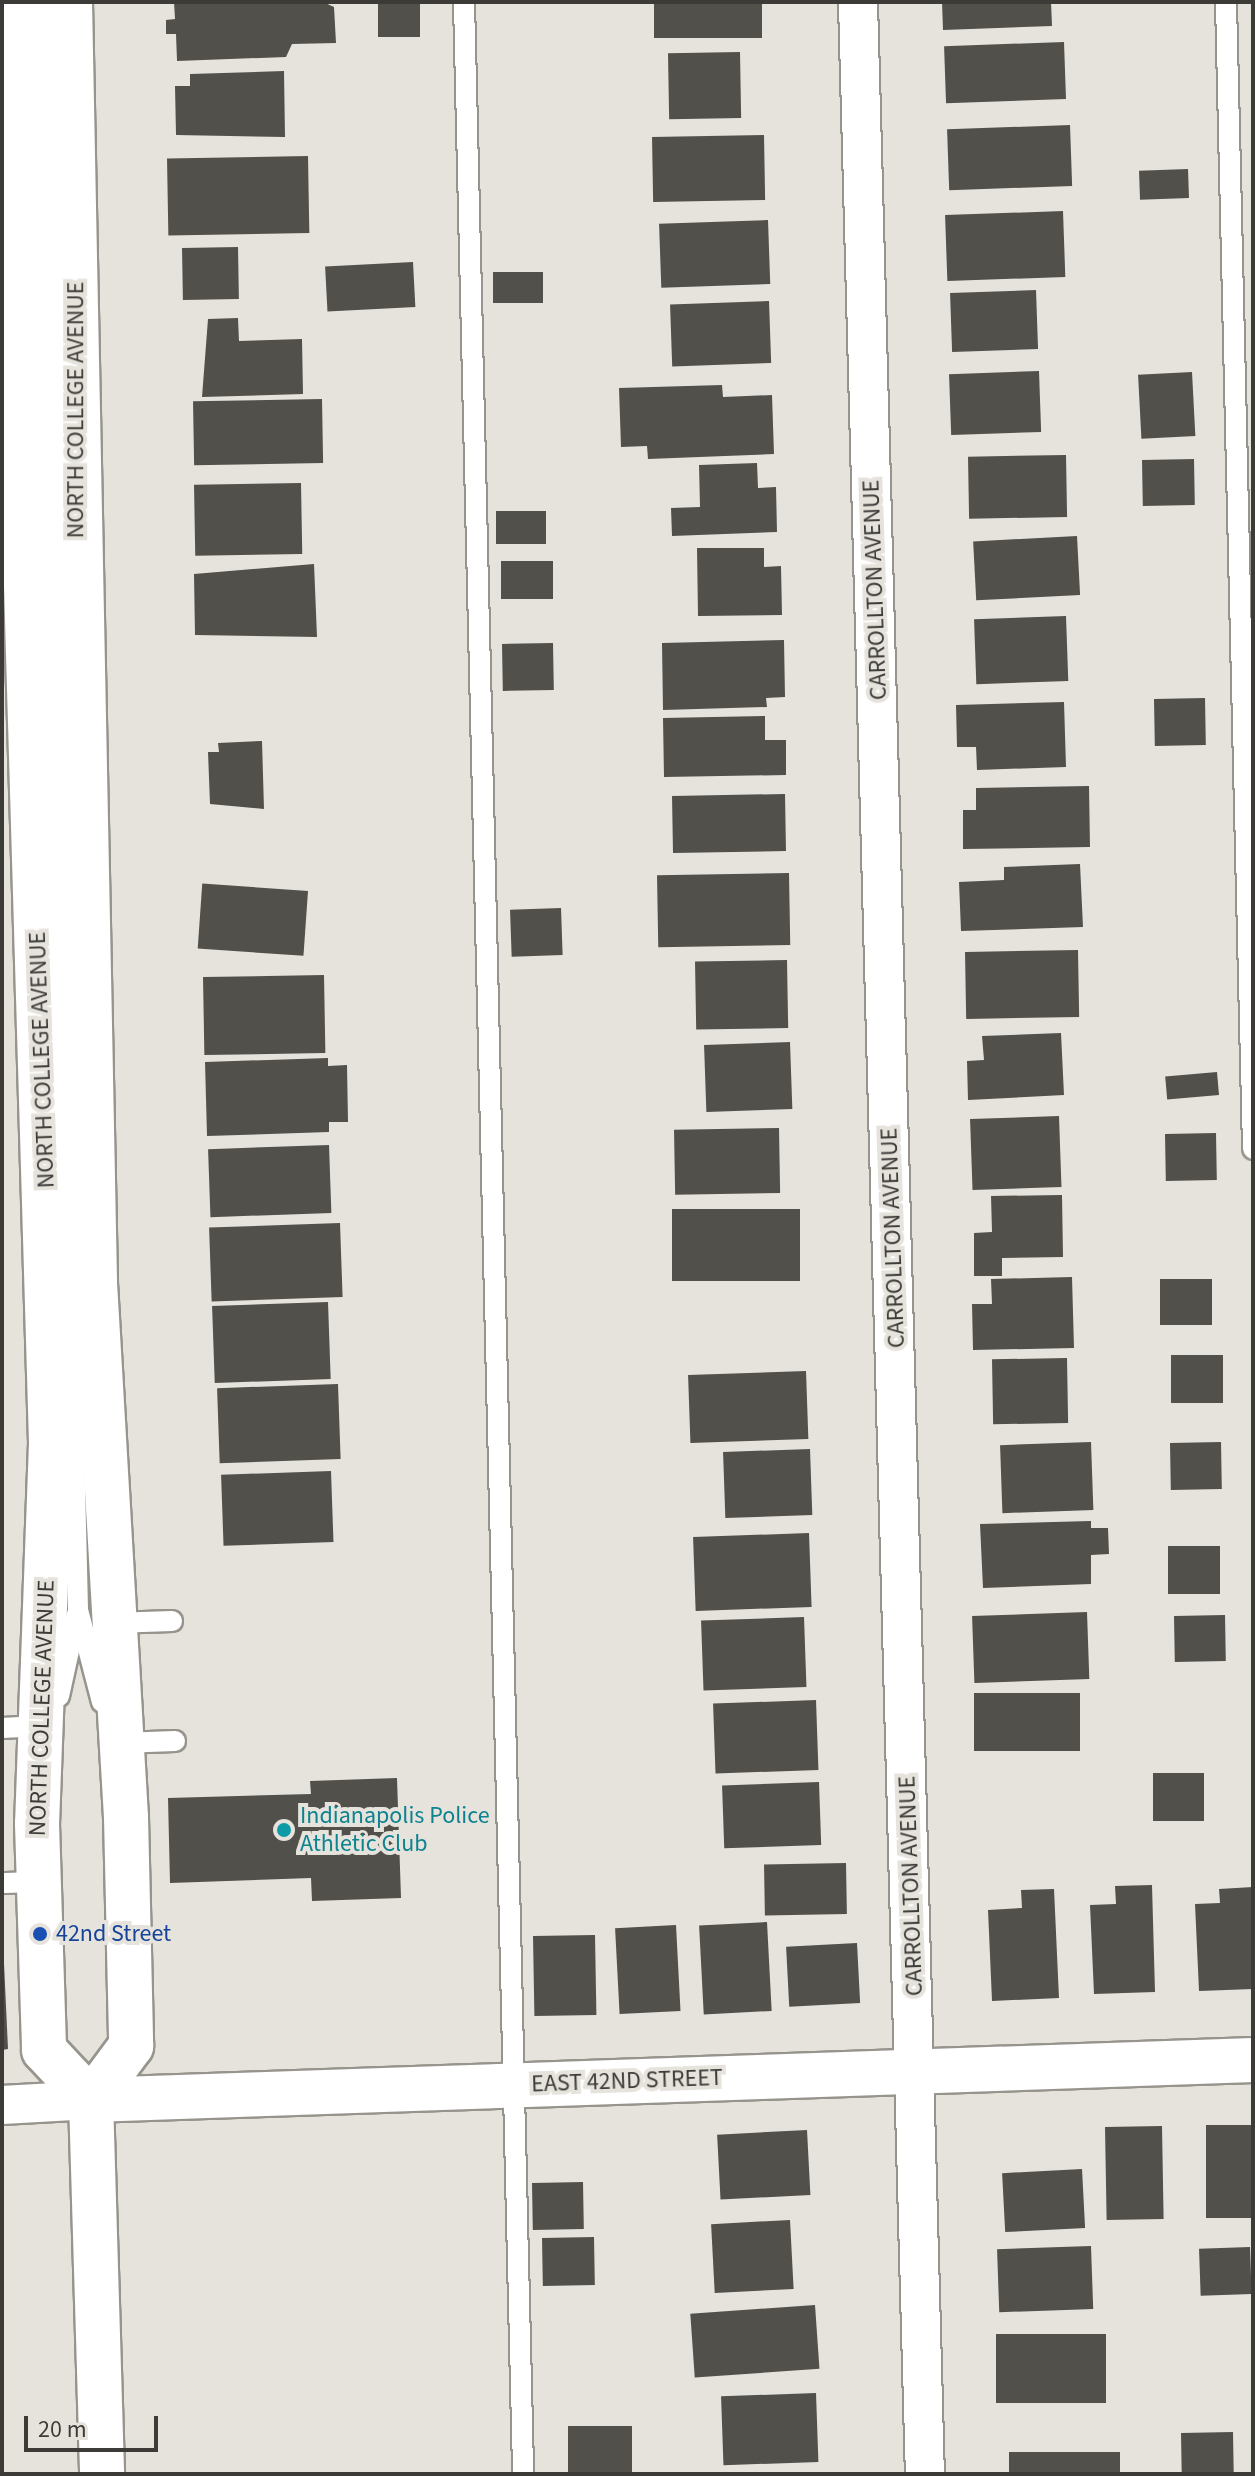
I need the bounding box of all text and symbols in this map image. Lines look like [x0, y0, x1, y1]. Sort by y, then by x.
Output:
street label: NORTH COLLEGE AVENUE [62, 282, 90, 538]
street label: CARROLLTON AVENUE [857, 479, 893, 701]
street label: NORTH COLLEGE AVENUE [23, 931, 61, 1189]
street label: CARROLLTON AVENUE [875, 1127, 911, 1349]
street label: NORTH COLLEGE AVENUE [23, 1579, 61, 1837]
street label: CARROLLTON AVENUE [893, 1775, 929, 1997]
place label: Indianapolis Police Athletic Club [300, 1802, 490, 1858]
marker: Indianapolis Police Athletic Club [275, 1821, 293, 1839]
place label: 42nd Street [56, 1920, 171, 1948]
marker: 42nd Street [31, 1925, 49, 1943]
street label: EAST 42ND STREET [531, 2063, 723, 2099]
scale bar [28, 2400, 162, 2450]
text: 20 m [38, 2412, 87, 2447]

